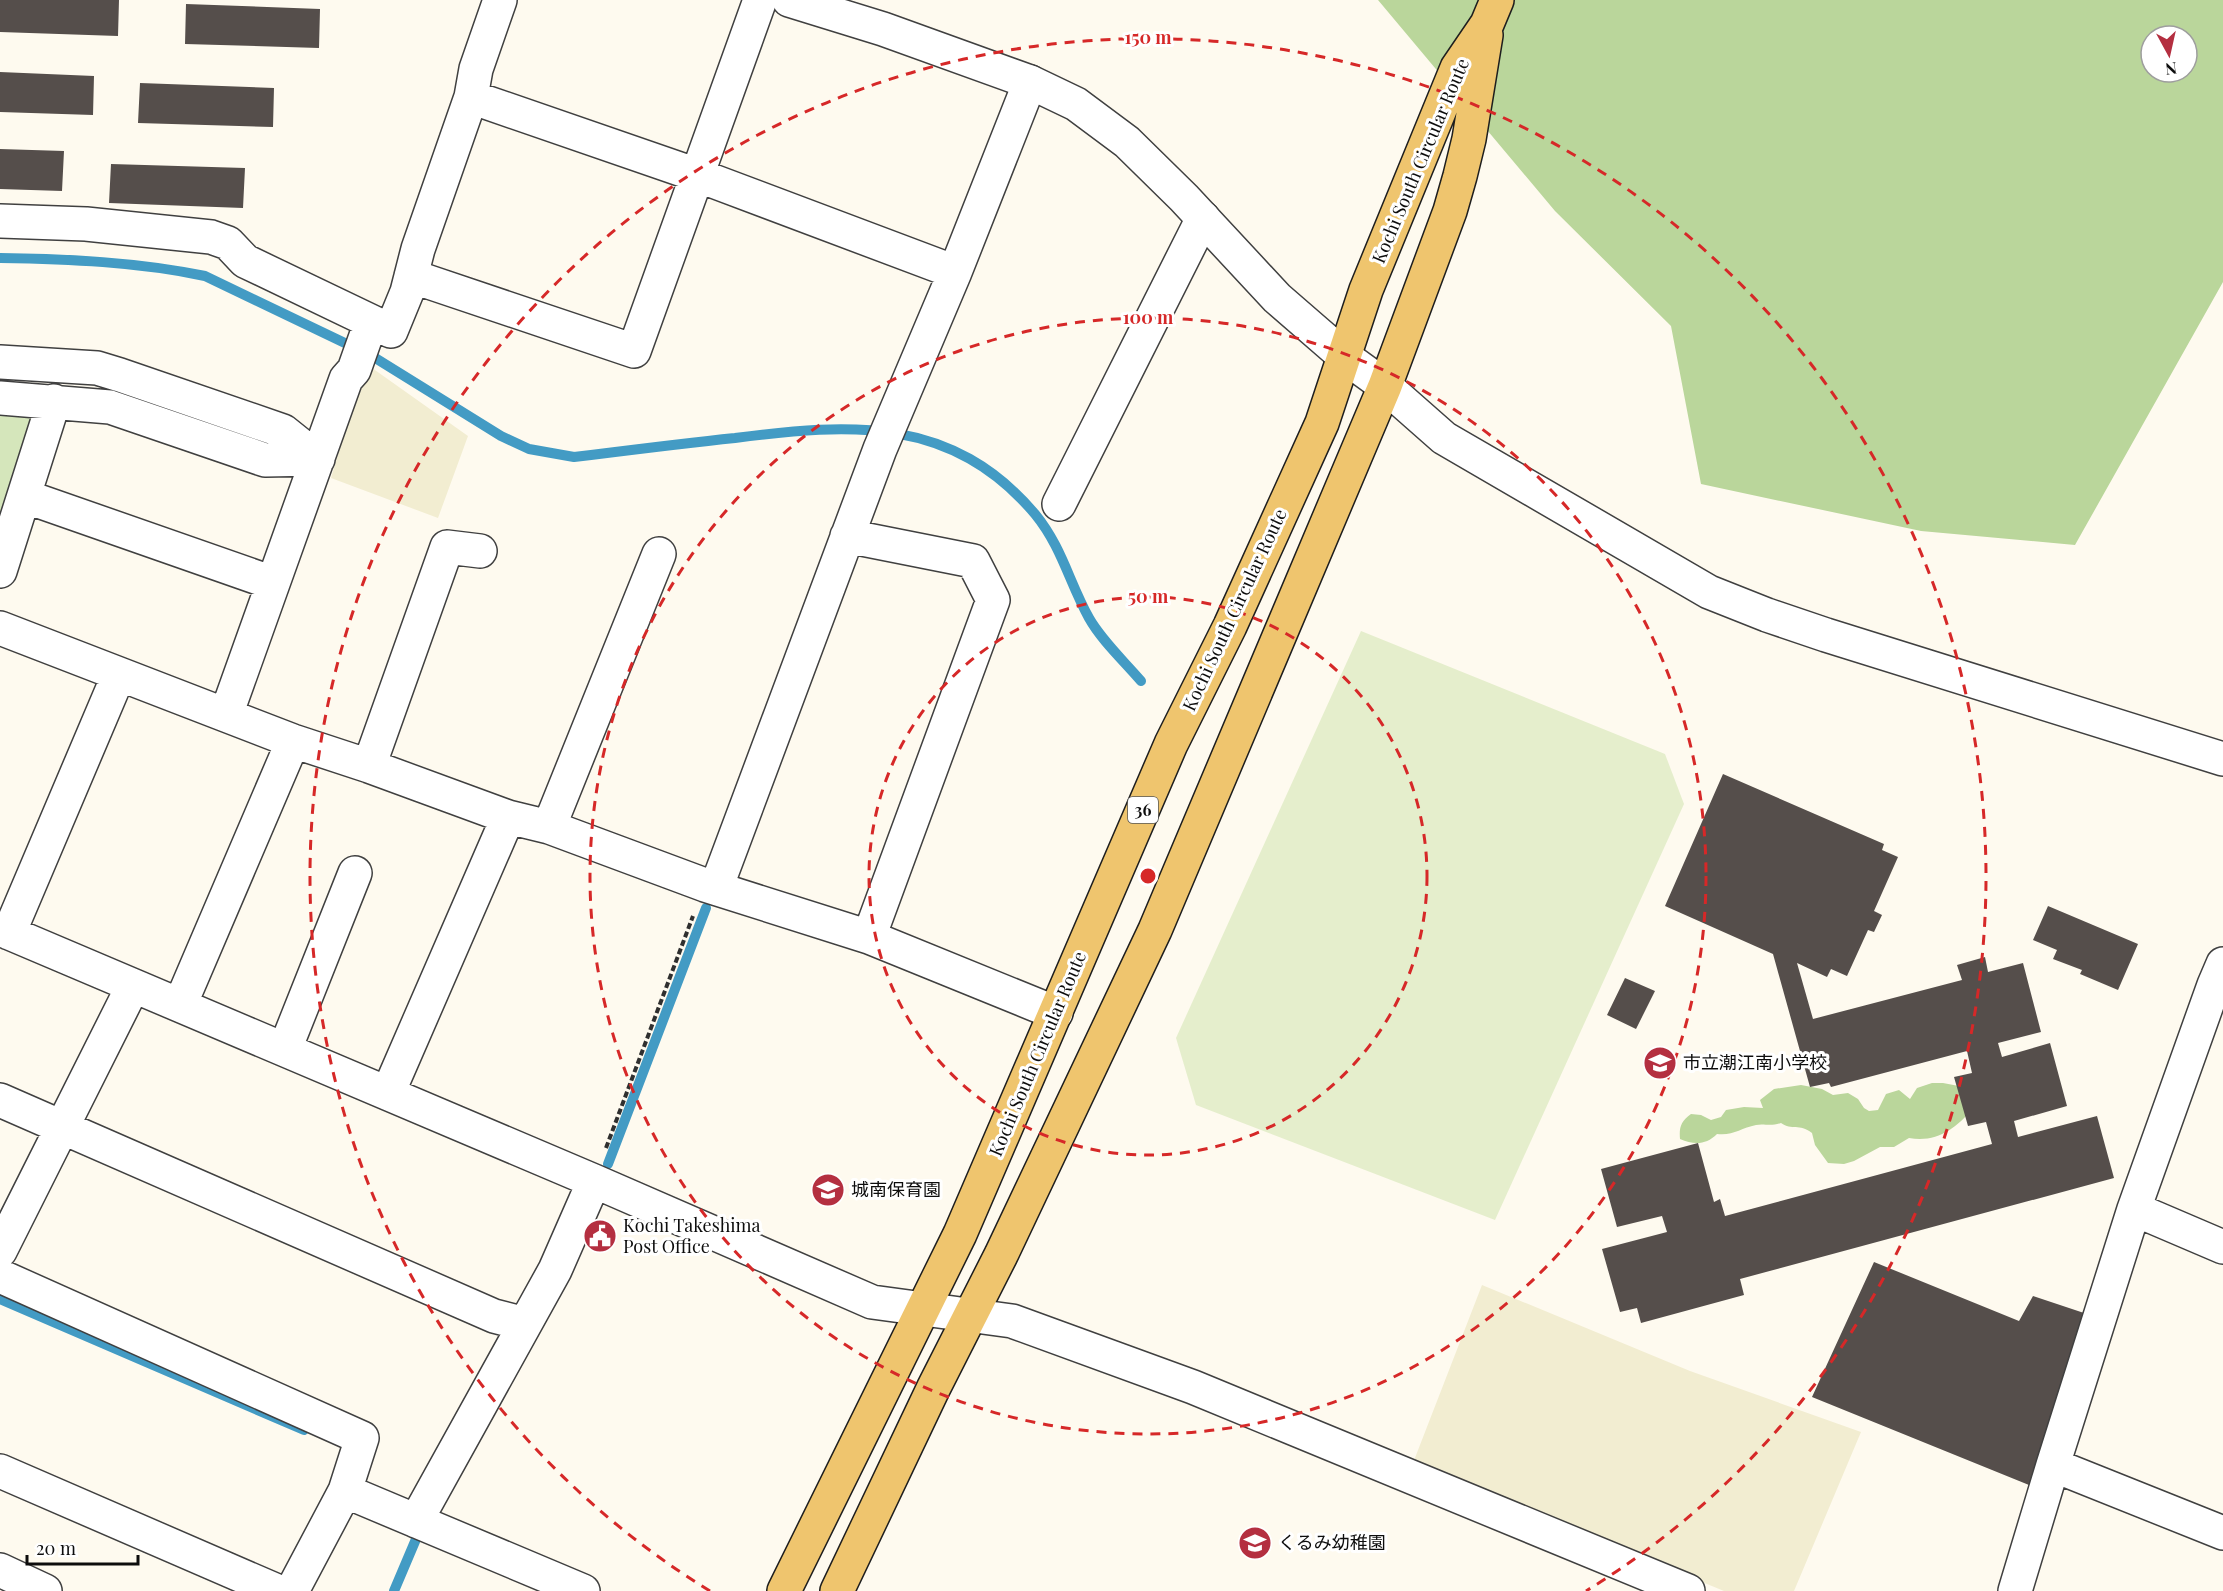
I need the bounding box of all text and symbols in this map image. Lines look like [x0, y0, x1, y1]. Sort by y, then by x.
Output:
north arrow [2139, 24, 2199, 84]
text: 150 m [1124, 25, 1172, 49]
street label: Kochi South Circular Route [1366, 54, 1474, 267]
text: N [2164, 58, 2178, 81]
text: 100 m [1123, 305, 1174, 329]
street label: Kochi South Circular Route [1177, 505, 1292, 715]
text: 50 m [1128, 584, 1169, 608]
road number: 36 [1128, 797, 1158, 823]
centre of rings [1138, 866, 1158, 886]
street label: Kochi South Circular Route [983, 947, 1091, 1160]
school or university icon: 市立潮江南小学校 [1642, 1045, 1678, 1081]
place label: 市立潮江南小学校 [1683, 1050, 1827, 1074]
school or university icon: 城南保育園 [810, 1172, 846, 1208]
place label: 城南保育園 [851, 1177, 941, 1201]
place label: Kochi Takeshima Post Office [623, 1213, 761, 1258]
public building icon: Kochi Takeshima Post Office [582, 1218, 618, 1254]
school or university icon: くるみ幼稚園 [1237, 1525, 1273, 1561]
scale bar [27, 1528, 138, 1566]
place label: くるみ幼稚園 [1278, 1530, 1386, 1554]
text: 20 m [36, 1536, 76, 1560]

